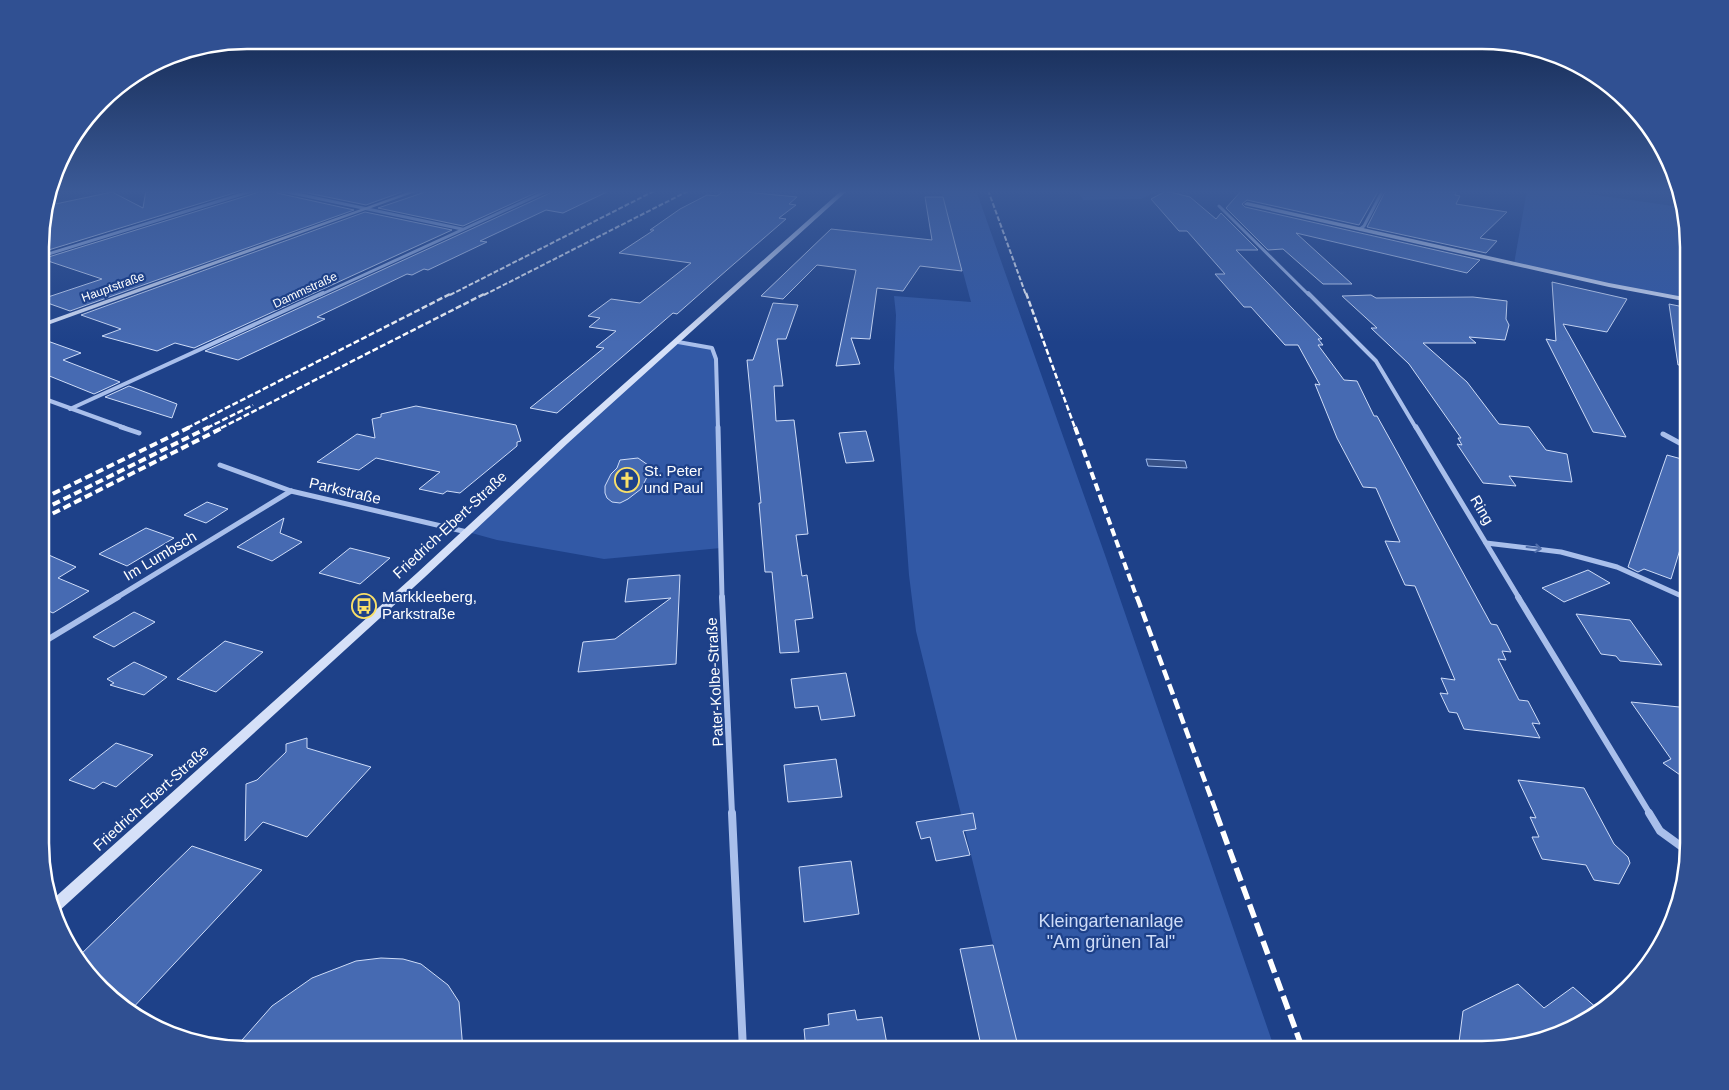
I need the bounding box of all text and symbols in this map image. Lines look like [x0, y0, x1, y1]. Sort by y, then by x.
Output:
street label: Hauptstraße [80, 269, 147, 305]
street label: Dammstraße [271, 269, 340, 311]
place label: St. Peter und Paul [644, 462, 703, 496]
church icon: St. Peter und Paul [614, 467, 640, 493]
street label: Friedrich-Ebert-Straße [389, 468, 510, 582]
street label: Parkstraße [307, 474, 383, 507]
street label: Ring [1467, 492, 1498, 527]
street label: Im Lumbsch [120, 527, 199, 584]
one-way arrow [1526, 543, 1542, 553]
place label: Markkleeberg, Parkstraße [382, 588, 477, 622]
bus stop icon: Markkleeberg, Parkstraße [351, 593, 377, 619]
street label: Pater-Kolbe-Straße [703, 617, 726, 747]
street label: Friedrich-Ebert-Straße [90, 741, 212, 854]
park label: Kleingartenanlage "Am grünen Tal" [1038, 911, 1184, 952]

